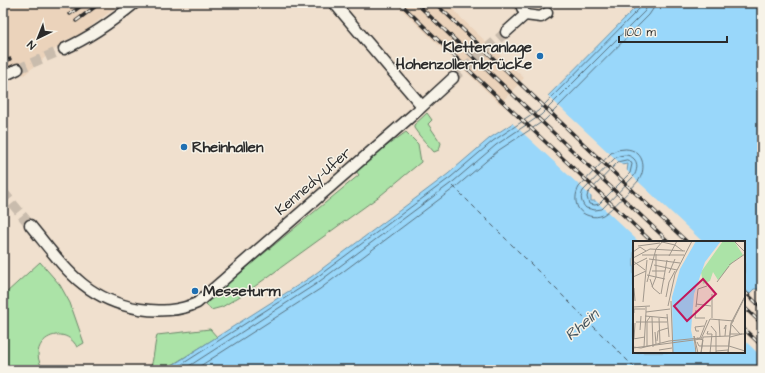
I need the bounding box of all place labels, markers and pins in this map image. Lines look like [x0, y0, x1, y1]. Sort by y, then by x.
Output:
place label: Kletteranlage Hohenzollernbrücke [396, 37, 532, 75]
marker: Kletteranlage Hohenzollernbrücke [535, 51, 545, 61]
place label: Rheinhallen [192, 137, 264, 158]
marker: Rheinhallen [179, 142, 189, 152]
place label: Messeturm [203, 281, 281, 302]
marker: Messeturm [190, 286, 200, 296]

